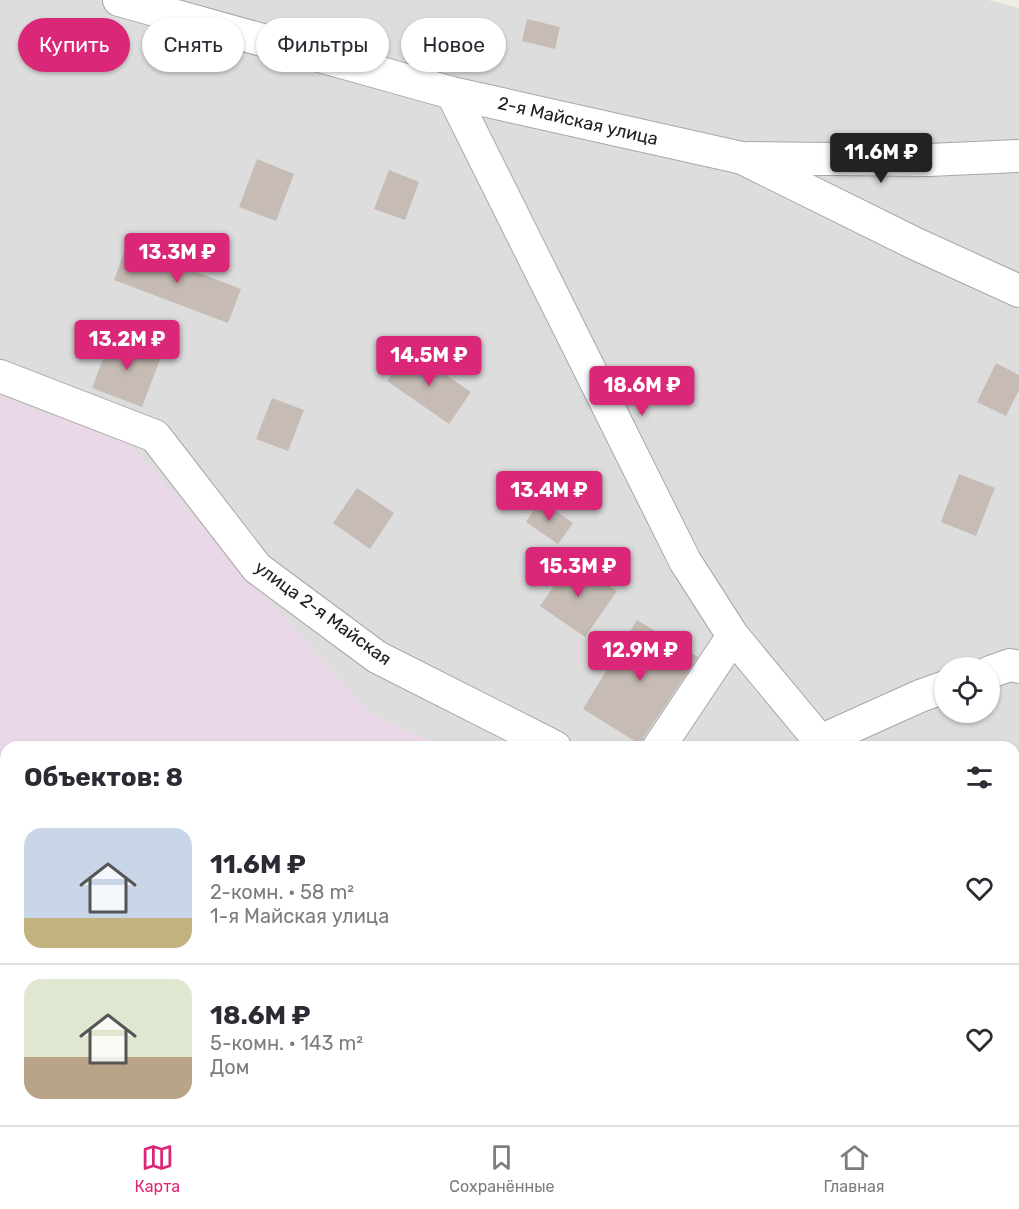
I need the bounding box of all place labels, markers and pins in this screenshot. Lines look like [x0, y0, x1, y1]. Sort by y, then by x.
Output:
pin: 11.6M ₽ [826, 133, 936, 184]
pin: 13.3M ₽ [122, 233, 232, 284]
pin: 13.2M ₽ [72, 320, 182, 371]
pin: 14.5M ₽ [374, 336, 484, 387]
pin: 18.6M ₽ [587, 366, 697, 417]
pin: 13.4M ₽ [494, 471, 604, 522]
pin: 15.3M ₽ [523, 547, 633, 598]
pin: 12.9M ₽ [585, 631, 695, 682]

